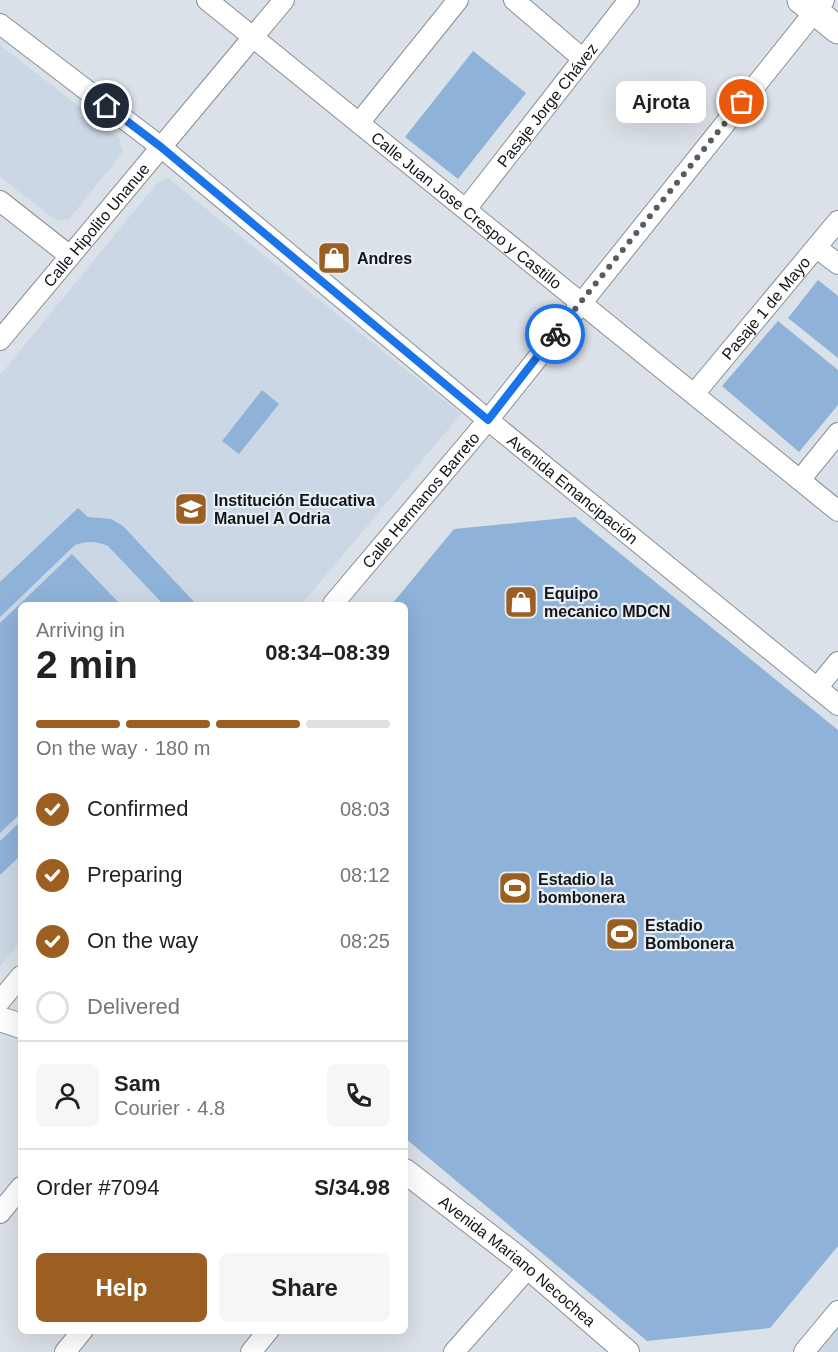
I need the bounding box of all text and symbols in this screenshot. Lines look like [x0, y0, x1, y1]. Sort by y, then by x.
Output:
street label: Pasaje Jorge Chávez [494, 40, 601, 170]
pin [716, 76, 767, 127]
pin [81, 80, 132, 131]
callout: Ajrota [616, 81, 706, 123]
icon: bag [725, 85, 758, 118]
icon: home [90, 89, 123, 122]
text: Ajrota [632, 91, 690, 113]
street label: Calle Juan Jose Crespo y Castillo [368, 128, 565, 292]
street label: Calle Hipolito Unanue [40, 160, 152, 290]
shop icon: Andres [316, 240, 352, 276]
place label: Andres [357, 250, 412, 267]
street label: Pasaje 1 de Mayo [718, 253, 813, 363]
courier [525, 304, 585, 364]
icon: bike [539, 318, 572, 351]
street label: Calle Hermanos Barreto [359, 429, 483, 571]
street label: Avenida Emancipación [504, 431, 641, 547]
school or university icon: Institución Educativa Manuel A Odria [173, 491, 209, 527]
place label: Institución Educativa Manuel A Odria [214, 492, 375, 527]
shop icon: Equipo mecanico MDCN [503, 584, 539, 620]
place label: Equipo mecanico MDCN [544, 585, 670, 620]
text: Arriving in [36, 619, 125, 641]
text: 08:34–08:39 [265, 640, 390, 665]
text: 2 min [36, 643, 138, 686]
text: On the way · 180 m [36, 737, 211, 759]
icon: check [36, 793, 69, 826]
text: Confirmed [87, 796, 188, 821]
text: 08:03 [340, 798, 390, 820]
icon: check [36, 859, 69, 892]
text: Preparing [87, 862, 182, 887]
text: 08:12 [340, 864, 390, 886]
sports icon: Estadio la bombonera [497, 870, 533, 906]
place label: Estadio la bombonera [538, 871, 625, 906]
sports icon: Estadio Bombonera [604, 916, 640, 952]
place label: Estadio Bombonera [645, 917, 734, 952]
icon: check [36, 925, 69, 958]
text: On the way [87, 928, 198, 953]
text: 08:25 [340, 930, 390, 952]
text: Delivered [87, 994, 180, 1019]
button: person [36, 1064, 99, 1127]
button: phone [327, 1064, 390, 1127]
text: Sam [114, 1071, 160, 1096]
text: Courier · 4.8 [114, 1097, 225, 1119]
text: Order #7094 [36, 1175, 160, 1200]
text: S/34.98 [314, 1175, 390, 1200]
street label: Avenida Mariano Necochea [436, 1192, 599, 1330]
button: Help [36, 1253, 207, 1322]
button: Share [219, 1253, 390, 1322]

